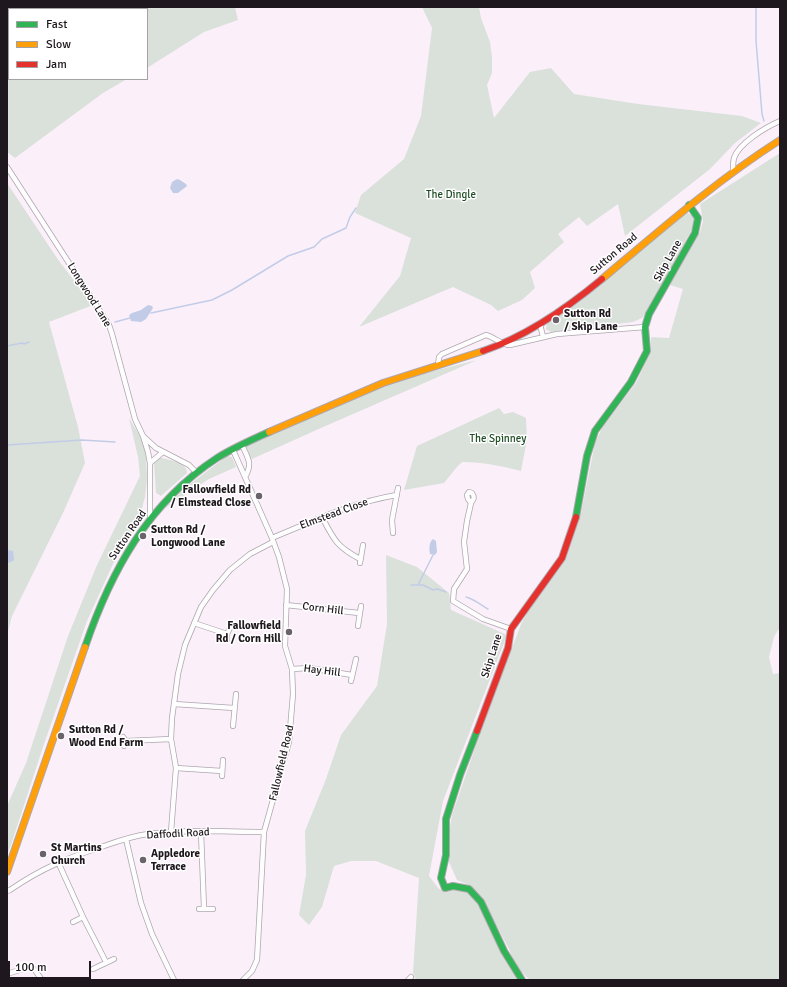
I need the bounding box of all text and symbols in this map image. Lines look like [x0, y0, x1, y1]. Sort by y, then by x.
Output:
legend [8, 8, 148, 80]
text: Fast [46, 17, 67, 32]
text: Slow [46, 37, 71, 52]
text: Jam [46, 57, 67, 72]
park label: The Dingle [426, 188, 476, 202]
street label: Sutton Road [588, 230, 640, 278]
street label: Skip Lane [651, 238, 685, 284]
street label: Longwood Lane [64, 260, 114, 330]
place label: Sutton Rd / Skip Lane [564, 307, 618, 333]
marker: Sutton Rd / Skip Lane [551, 315, 561, 325]
park label: The Spinney [470, 432, 526, 446]
place label: Fallowfield Rd / Elmstead Close [171, 483, 251, 509]
marker: Fallowfield Rd / Elmstead Close [254, 491, 264, 501]
street label: Elmstead Close [298, 496, 370, 532]
street label: Sutton Road [106, 508, 150, 562]
place label: Sutton Rd / Longwood Lane [151, 523, 225, 549]
marker: Sutton Rd / Longwood Lane [138, 531, 148, 541]
street label: Corn Hill [302, 600, 344, 618]
place label: Fallowfield Rd / Corn Hill [216, 619, 281, 645]
marker: Fallowfield Rd / Corn Hill [284, 627, 294, 637]
street label: Skip Lane [479, 632, 505, 680]
street label: Hay Hill [303, 662, 341, 680]
place label: Sutton Rd / Wood End Farm [69, 723, 143, 749]
street label: Fallowfield Road [267, 724, 297, 802]
marker: Sutton Rd / Wood End Farm [56, 731, 66, 741]
street label: Daffodil Road [146, 826, 210, 842]
place label: St Martins Church [51, 841, 102, 867]
place label: Appledore Terrace [151, 847, 200, 873]
marker: St Martins Church [38, 849, 48, 859]
marker: Appledore Terrace [138, 855, 148, 865]
scale bar [10, 953, 93, 979]
text: 100 m [15, 960, 47, 975]

